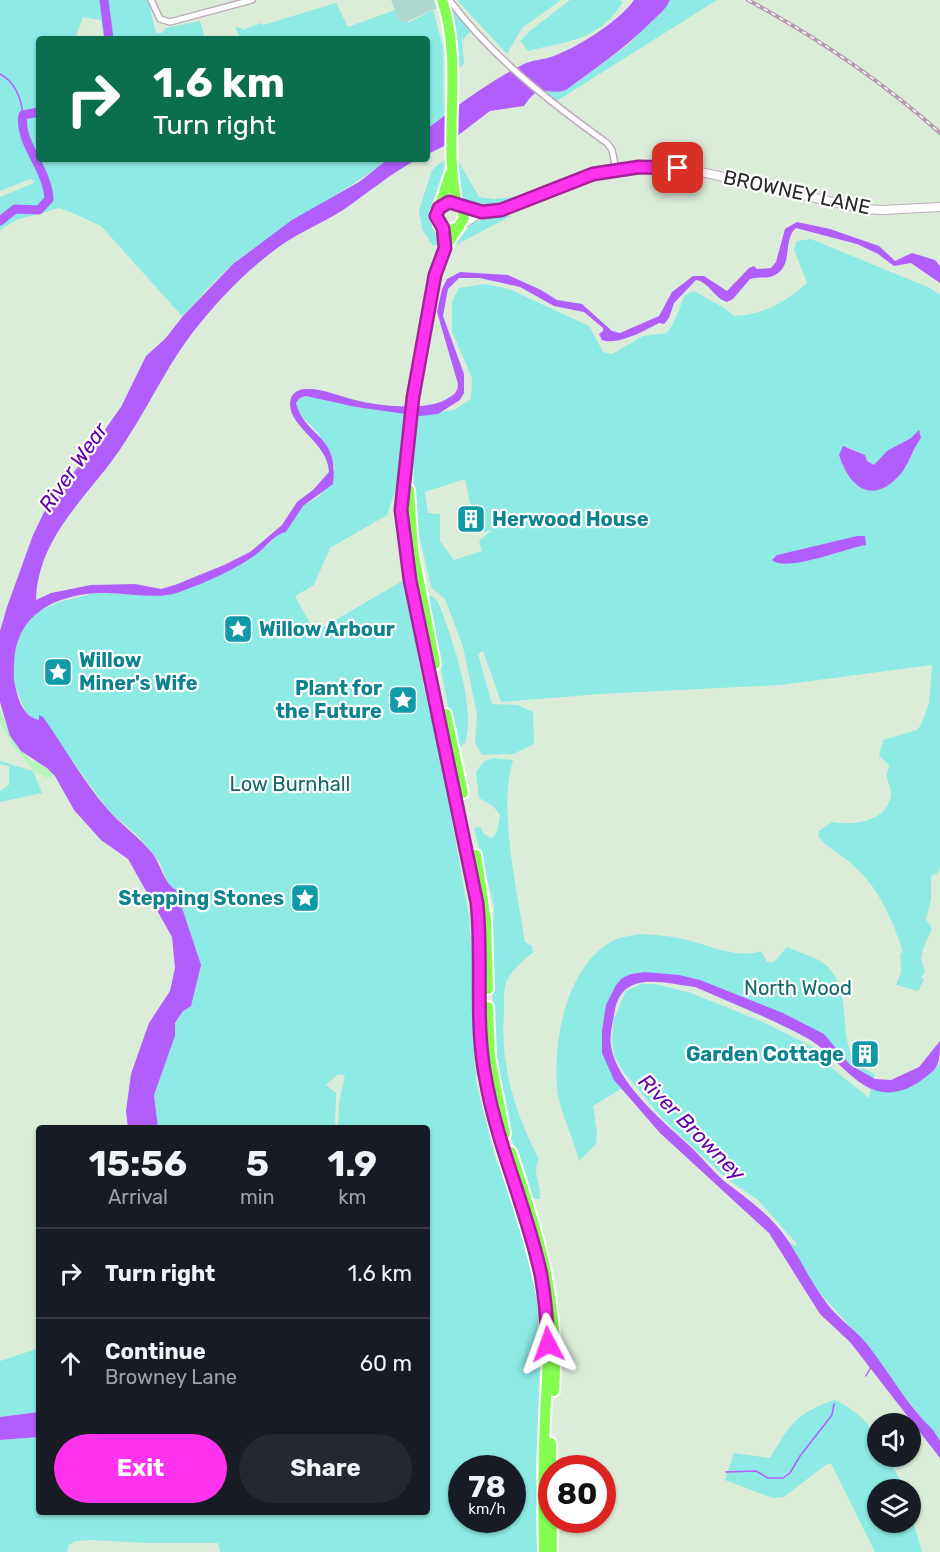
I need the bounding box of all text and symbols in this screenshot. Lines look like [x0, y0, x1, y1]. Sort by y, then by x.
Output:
text: 1.6 km [153, 58, 285, 108]
icon: right [54, 60, 132, 138]
text: Turn right [153, 109, 276, 141]
pin [652, 142, 703, 193]
icon: arrive [661, 151, 694, 184]
street label: BROWNEY LANE [721, 165, 873, 219]
water label: River Wear [33, 417, 113, 516]
building icon: Herwood House [455, 503, 487, 535]
place label: Herwood House [492, 507, 649, 531]
place icon: Willow Arbour [222, 613, 254, 645]
place label: Willow Arbour [259, 617, 395, 641]
place label: Willow Miner's Wife [79, 648, 198, 695]
place icon: Willow Miner's Wife [42, 656, 74, 688]
place label: Plant for the Future [275, 676, 382, 723]
place icon: Plant for the Future [387, 684, 419, 716]
park label: Low Burnhall [230, 772, 350, 796]
place icon: Stepping Stones [289, 882, 321, 914]
place label: Stepping Stones [118, 886, 284, 910]
park label: North Wood [744, 976, 852, 1000]
building icon: Garden Cottage [849, 1038, 881, 1070]
place label: Garden Cottage [686, 1042, 844, 1066]
water label: River Browney [633, 1068, 752, 1187]
text: 15:56 [89, 1142, 187, 1185]
text: 5 [246, 1142, 269, 1185]
text: 1.9 [327, 1142, 377, 1185]
text: Arrival [108, 1185, 168, 1209]
text: min [240, 1185, 275, 1209]
text: km [338, 1185, 366, 1209]
icon: right [54, 1257, 87, 1290]
text: Turn right [105, 1260, 215, 1287]
text: 1.6 km [348, 1260, 412, 1287]
position arrow [516, 1312, 580, 1376]
text: Continue [105, 1338, 206, 1365]
icon: ahead [54, 1347, 87, 1380]
text: 60 m [360, 1350, 412, 1377]
text: Browney Lane [105, 1365, 237, 1389]
map controls [867, 1413, 921, 1533]
button: sound [867, 1413, 921, 1467]
button: Exit [54, 1434, 227, 1503]
button: Share [239, 1434, 412, 1503]
speed limit sign: 80 [538, 1455, 616, 1533]
text: 78 [468, 1469, 506, 1505]
button: layers [867, 1479, 921, 1533]
text: km/h [468, 1500, 506, 1518]

